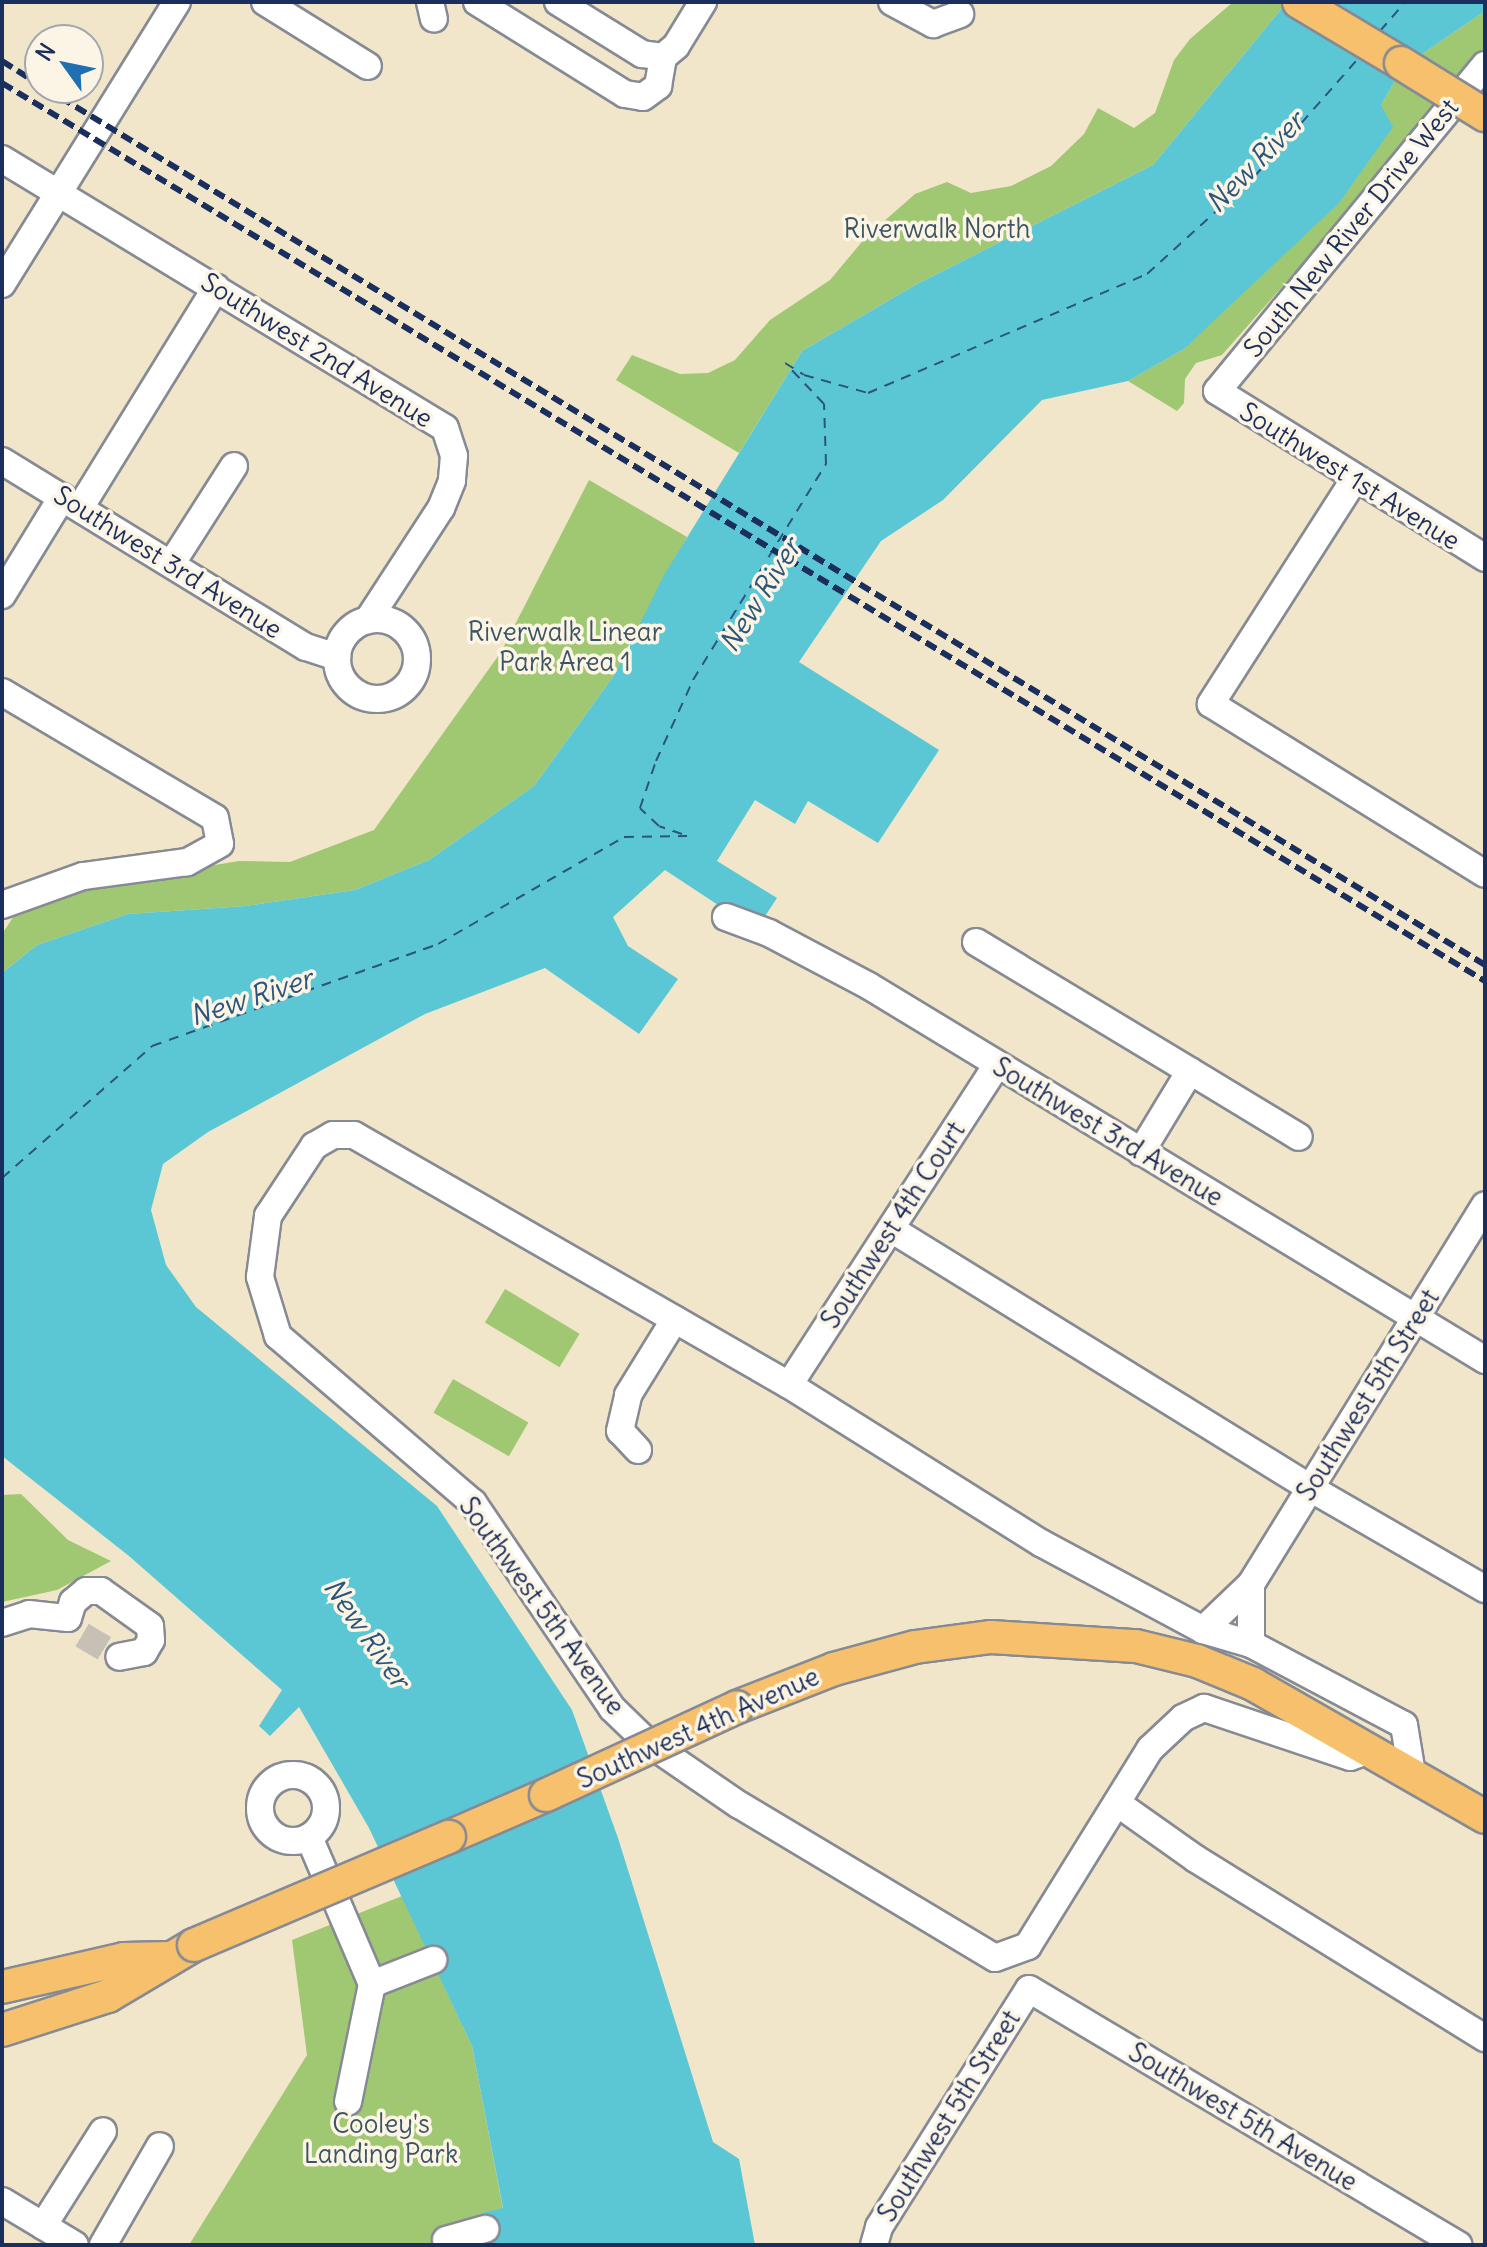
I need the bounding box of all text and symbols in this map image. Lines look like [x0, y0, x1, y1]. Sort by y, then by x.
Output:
north arrow [24, 24, 104, 104]
text: N [30, 38, 61, 66]
street label: South New River Drive West [1237, 93, 1465, 363]
water label: New River [1199, 105, 1311, 219]
park label: Riverwalk North [844, 213, 1030, 245]
street label: Southwest 2nd Avenue [196, 266, 438, 434]
street label: Southwest 1st Avenue [1234, 396, 1466, 556]
street label: Southwest 3rd Avenue [48, 479, 288, 645]
water label: New River [712, 532, 808, 658]
park label: Riverwalk Linear Park Area 1 [468, 616, 662, 678]
water label: New River [185, 961, 317, 1033]
street label: Southwest 3rd Avenue [987, 1051, 1229, 1213]
street label: Southwest 4th Court [815, 1116, 971, 1334]
street label: Southwest 5th Street [1290, 1284, 1446, 1506]
street label: Southwest 5th Avenue [453, 1491, 631, 1721]
water label: New River [317, 1571, 417, 1695]
street label: Southwest 4th Avenue [572, 1661, 824, 1795]
street label: Southwest 5th Street [871, 2005, 1027, 2227]
street label: Southwest 5th Avenue [1123, 2036, 1363, 2198]
park label: Cooley's Landing Park [304, 2108, 458, 2170]

